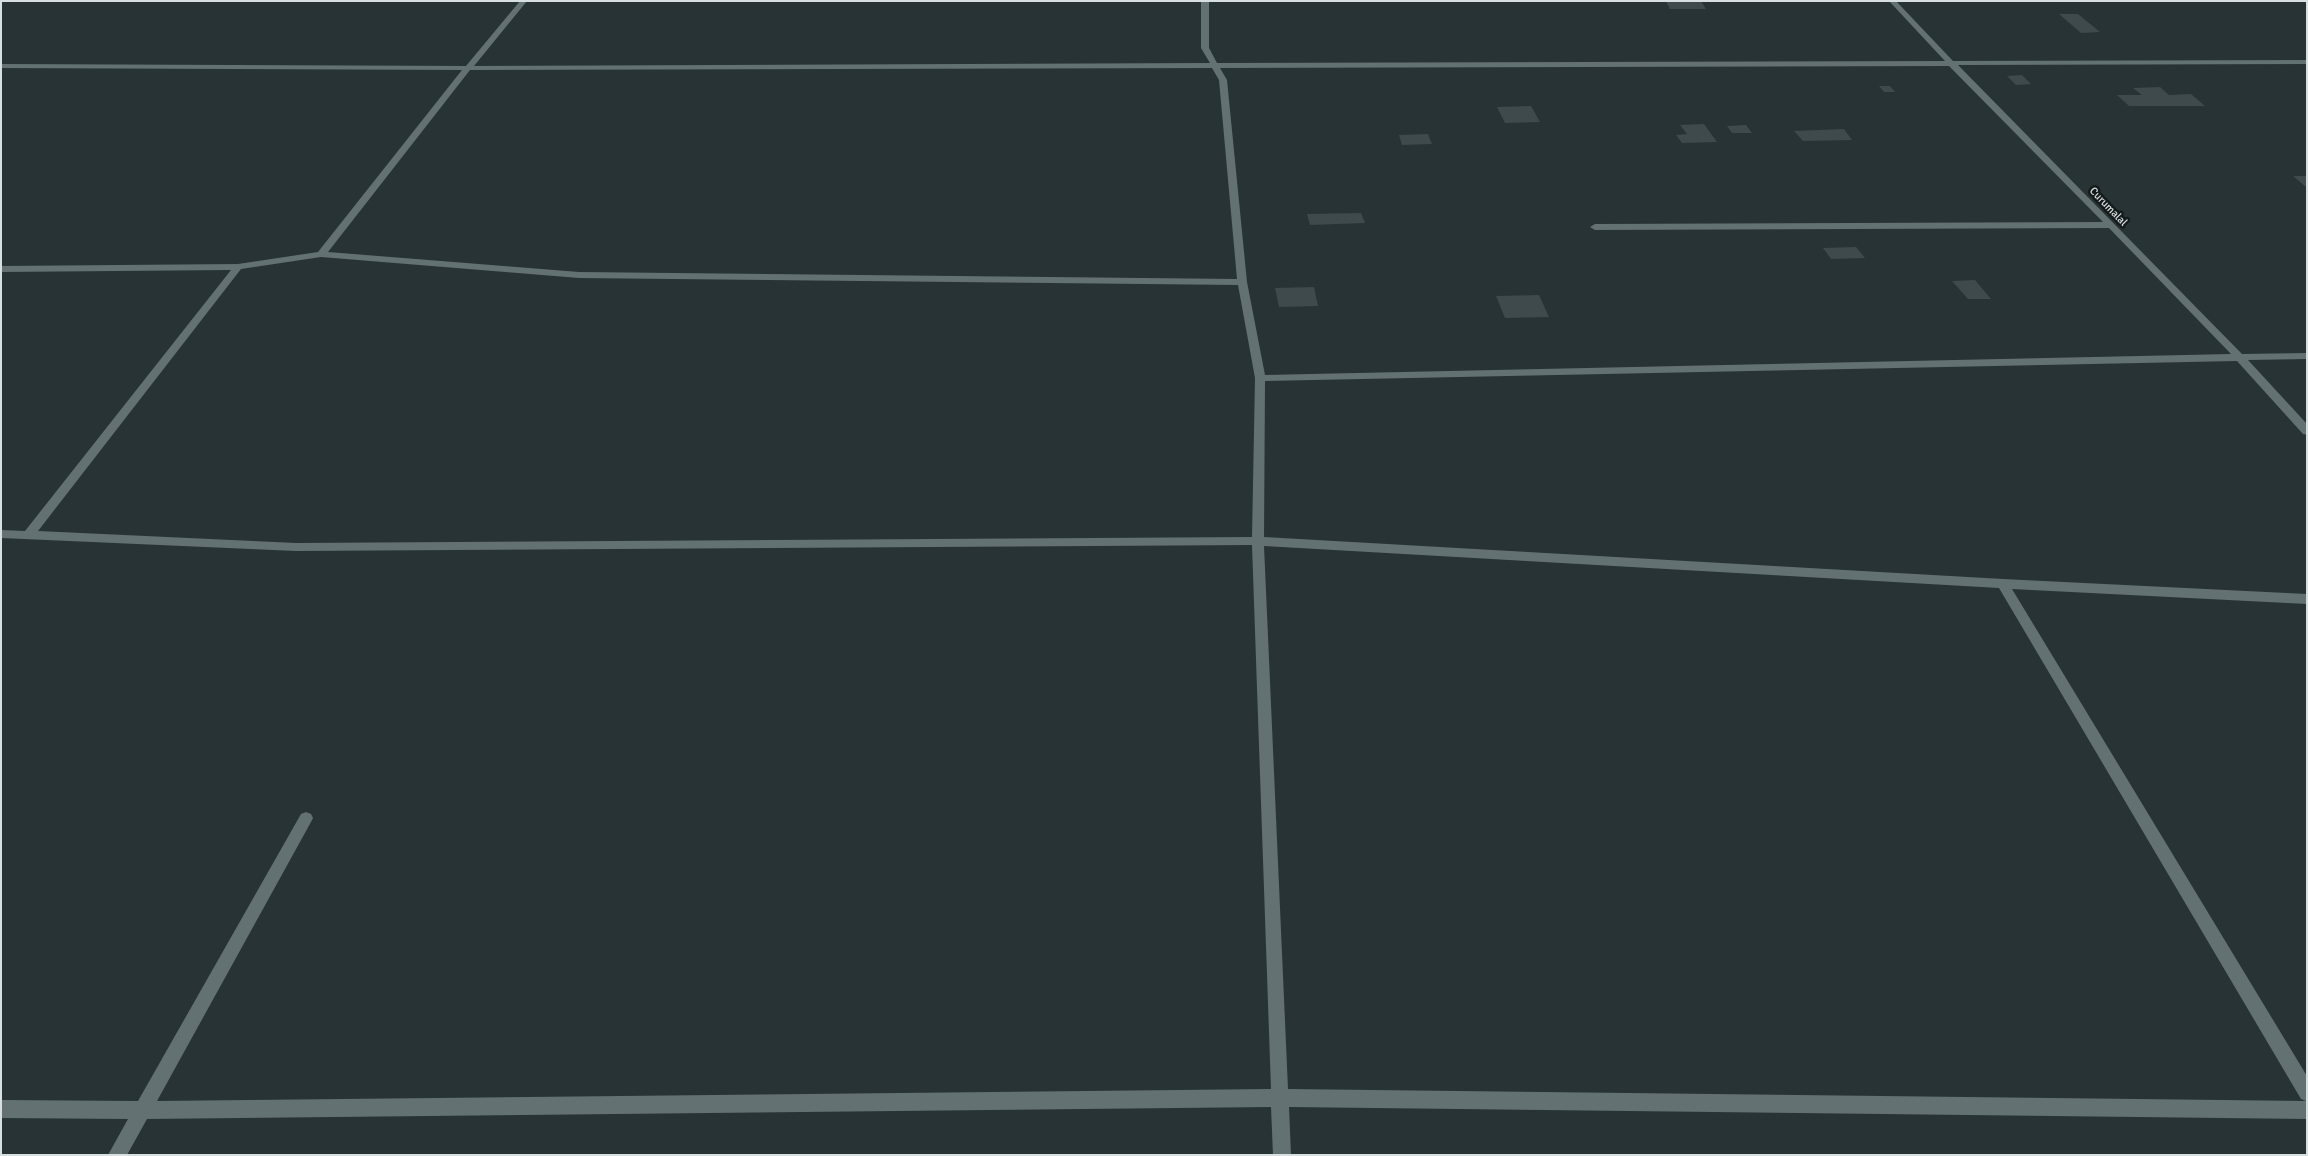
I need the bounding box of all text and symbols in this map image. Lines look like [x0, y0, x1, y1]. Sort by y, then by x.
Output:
street label: Curumalal [2086, 185, 2130, 229]

